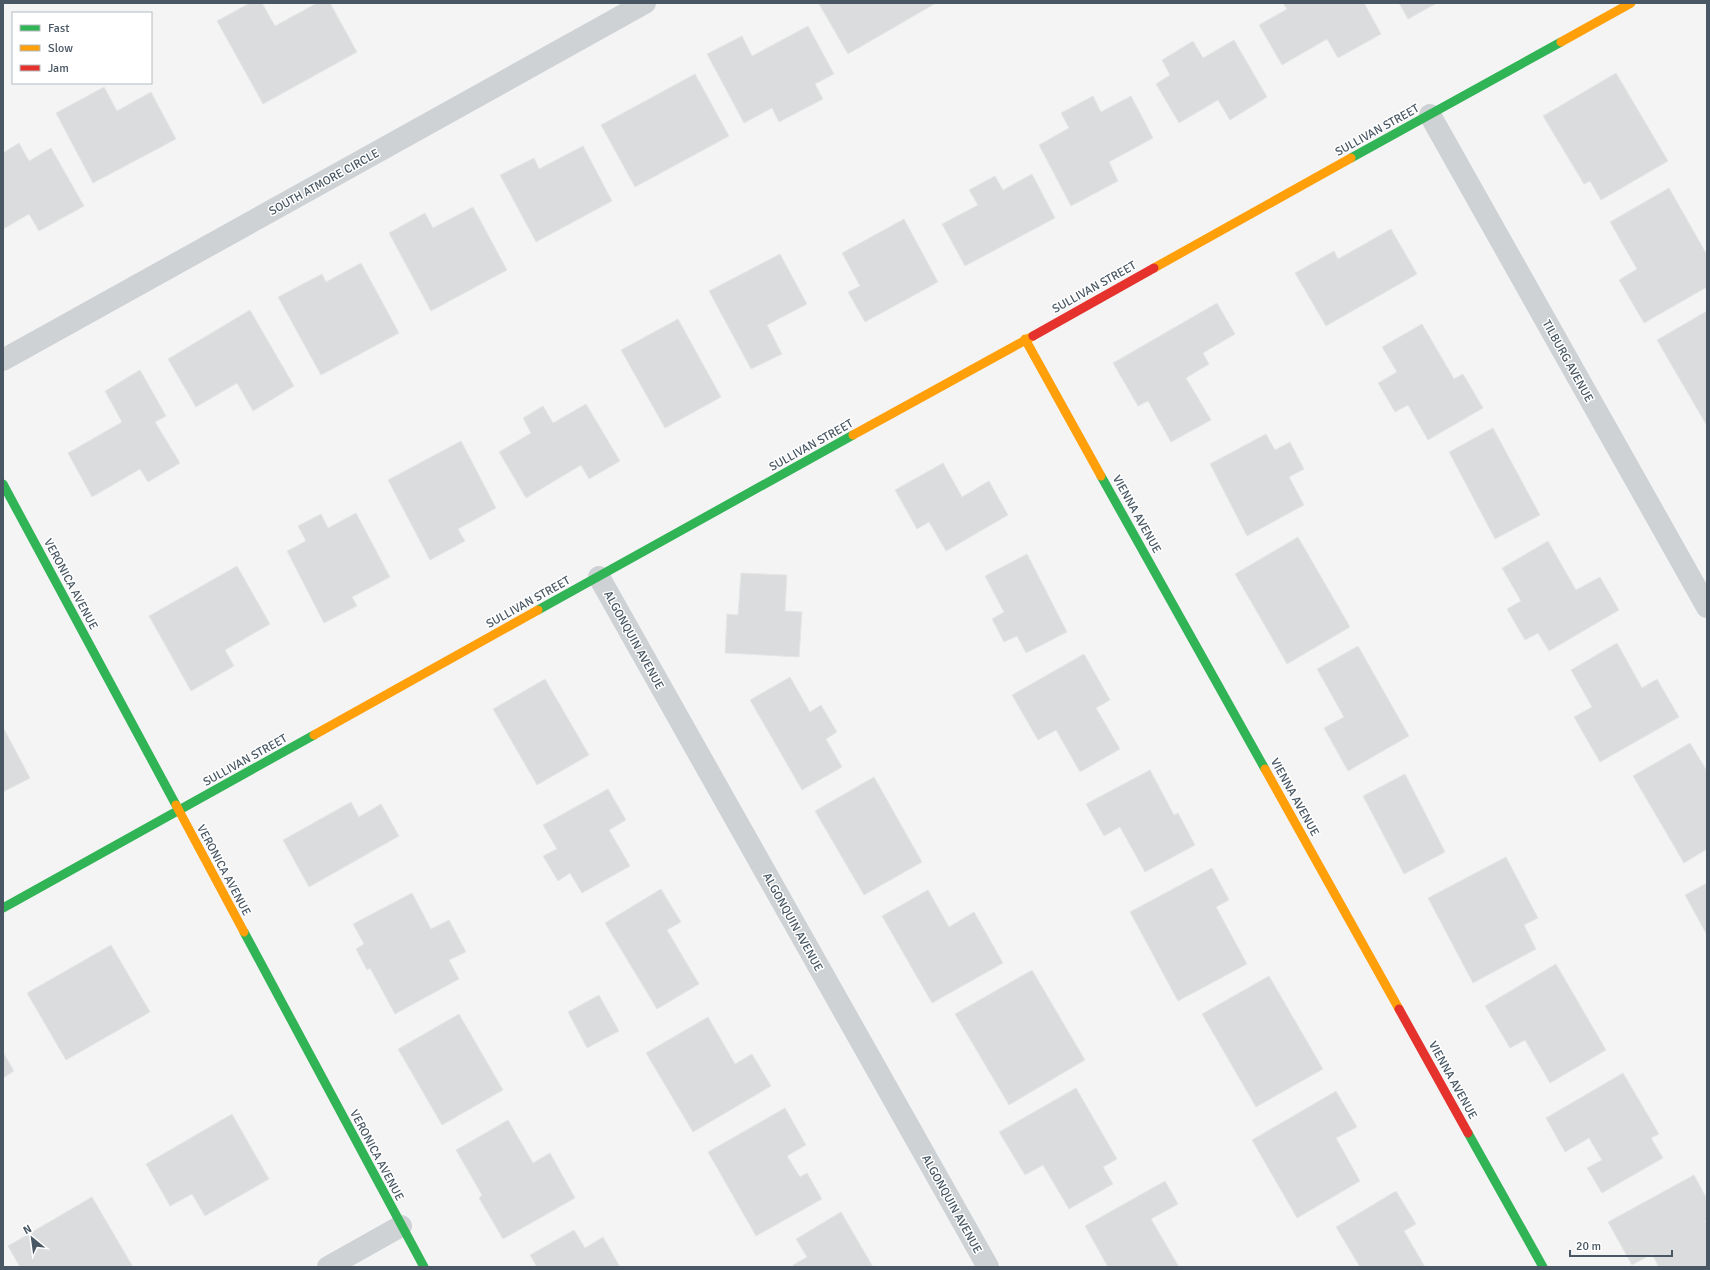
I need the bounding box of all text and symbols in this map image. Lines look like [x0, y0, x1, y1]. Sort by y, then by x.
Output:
legend [12, 12, 152, 84]
text: Fast [48, 21, 69, 36]
text: Slow [48, 41, 73, 56]
text: Jam [48, 61, 69, 76]
street label: SULLIVAN STREET [1333, 101, 1422, 160]
street label: SOUTH ATMORE CIRCLE [267, 146, 382, 219]
street label: SULLIVAN STREET [1050, 258, 1139, 317]
street label: TILBURG AVENUE [1539, 318, 1596, 405]
street label: SULLIVAN STREET [767, 416, 856, 475]
street label: VIENNA AVENUE [1109, 473, 1164, 556]
street label: VERONICA AVENUE [40, 536, 101, 632]
street label: SULLIVAN STREET [484, 573, 573, 632]
street label: ALGONQUIN AVENUE [600, 588, 667, 692]
street label: SULLIVAN STREET [201, 731, 290, 790]
street label: VIENNA AVENUE [1267, 756, 1322, 839]
street label: VERONICA AVENUE [193, 822, 254, 918]
street label: ALGONQUIN AVENUE [759, 870, 826, 974]
street label: VIENNA AVENUE [1425, 1039, 1480, 1122]
street label: VERONICA AVENUE [346, 1107, 407, 1203]
street label: ALGONQUIN AVENUE [918, 1152, 985, 1256]
north arrow [12, 1218, 52, 1258]
text: N [21, 1222, 34, 1237]
scale bar [1570, 1232, 1672, 1258]
text: 20 m [1576, 1239, 1601, 1254]

